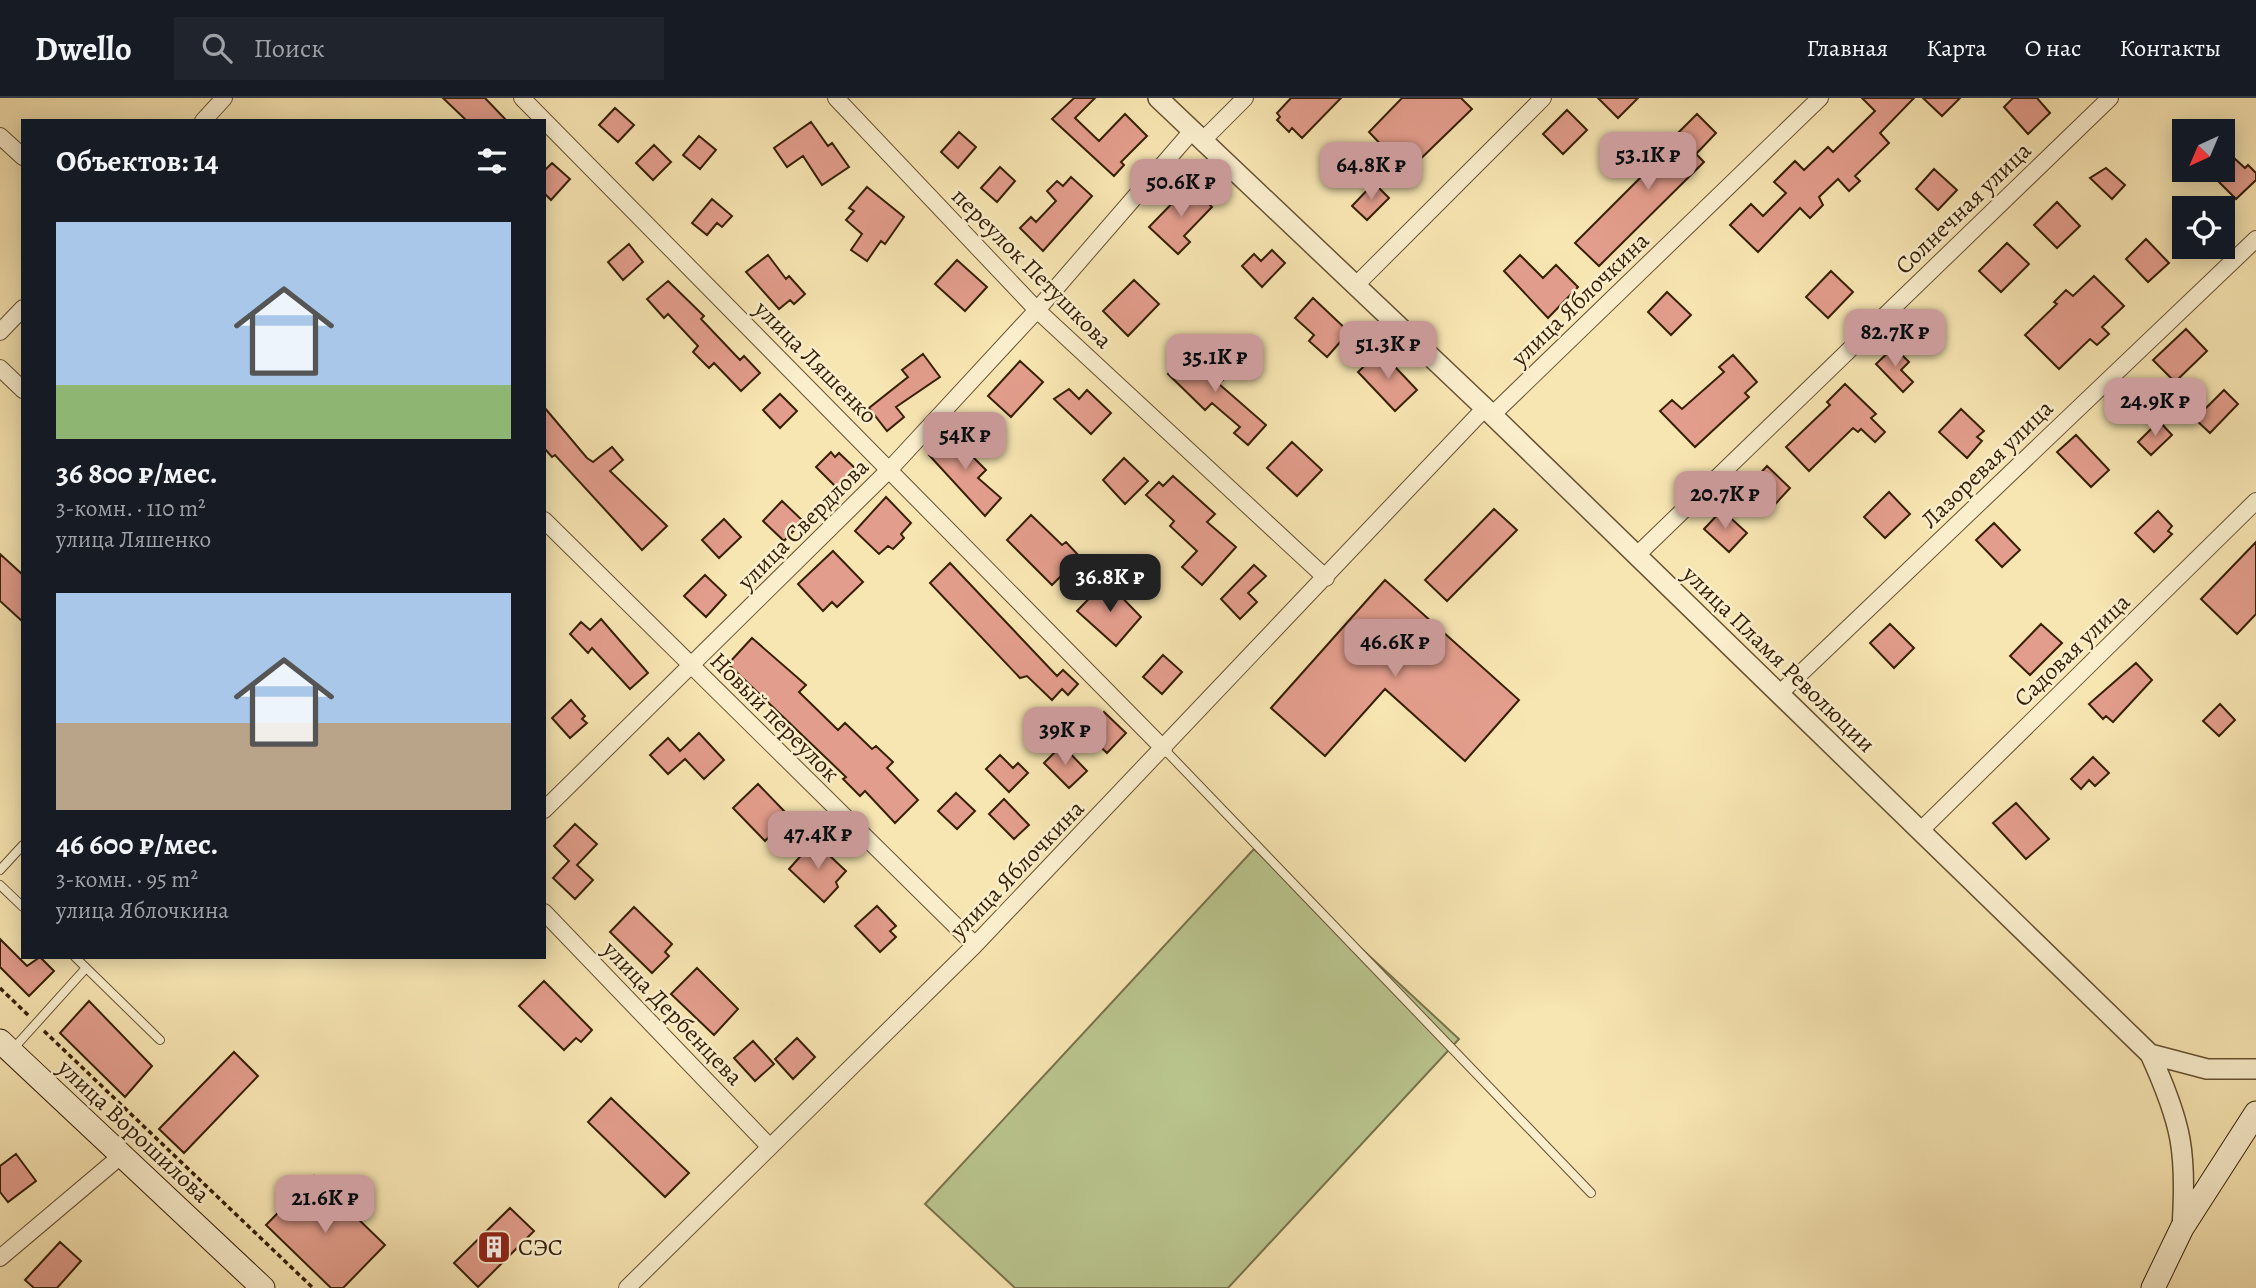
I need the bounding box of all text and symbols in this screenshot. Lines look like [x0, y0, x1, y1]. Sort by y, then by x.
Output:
search box [174, 17, 664, 80]
text: Dwello [35, 26, 132, 71]
icon: search [198, 29, 236, 67]
text: Поиск [254, 31, 325, 66]
text: Главная [1807, 32, 1888, 64]
text: Карта [1926, 32, 1987, 64]
text: О нас [2025, 32, 2081, 64]
text: Контакты [2119, 32, 2221, 64]
north arrow [2172, 119, 2235, 182]
map controls [2172, 119, 2235, 259]
pin: 53.1K ₽ [1583, 132, 1713, 192]
street label: Солнечная улица [1888, 135, 2038, 281]
text: 53.1K ₽ [1615, 139, 1681, 170]
text: Объектов: 14 [56, 141, 218, 181]
icon: filters [473, 142, 511, 180]
pin: 64.8K ₽ [1306, 142, 1436, 202]
text: 64.8K ₽ [1336, 149, 1406, 180]
pin: 50.6K ₽ [1116, 159, 1246, 219]
text: 50.6K ₽ [1146, 166, 1216, 197]
street label: переулок Петушкова [944, 180, 1120, 356]
button: locate [2172, 196, 2235, 259]
street label: улица Яблочкина [1503, 225, 1656, 374]
icon: home [221, 268, 347, 394]
street label: улица Ляшенко [747, 293, 885, 431]
pin: 82.7K ₽ [1830, 310, 1960, 369]
text: 82.7K ₽ [1860, 316, 1930, 347]
pin: 51.3K ₽ [1323, 322, 1453, 381]
text: 51.3K ₽ [1355, 328, 1421, 359]
pin: 35.1K ₽ [1150, 334, 1280, 394]
text: 35.1K ₽ [1182, 341, 1248, 372]
pin: 24.9K ₽ [2090, 378, 2220, 438]
text: 24.9K ₽ [2120, 385, 2190, 416]
street label: Лазоревая улица [1914, 393, 2060, 535]
pin: 54K ₽ [916, 412, 1014, 472]
text: 54K ₽ [939, 419, 991, 450]
street label: улица Свердлова [730, 451, 876, 597]
text: 36 800 ₽/мес. [56, 453, 218, 493]
pin: 20.7K ₽ [1660, 472, 1790, 531]
text: 20.7K ₽ [1690, 478, 1760, 509]
text: 3-комн. · 110 m² [56, 493, 206, 524]
text: улица Ляшенко [56, 524, 211, 555]
pin: 36.8K ₽ [1045, 554, 1175, 614]
street label: улица Пламя Революции [1675, 558, 1882, 759]
text: 36.8K ₽ [1076, 561, 1144, 592]
street label: Садовая улица [2007, 586, 2137, 714]
pin: 46.6K ₽ [1330, 620, 1460, 679]
text: 46.6K ₽ [1360, 626, 1430, 657]
icon: home [221, 639, 347, 765]
street label: Новый переулок [703, 645, 847, 789]
pin: 39K ₽ [1016, 708, 1114, 767]
text: 39K ₽ [1039, 714, 1091, 745]
street label: улица Яблочкина [942, 793, 1091, 946]
pin: 47.4K ₽ [753, 812, 883, 871]
text: 47.4K ₽ [784, 818, 852, 849]
text: 46 600 ₽/мес. [56, 824, 219, 864]
text: 3-комн. · 95 m² [56, 864, 198, 895]
text: улица Яблочкина [56, 895, 229, 926]
street label: улица Дербенцева [595, 933, 750, 1092]
street label: улица Ворошилова [50, 1051, 217, 1210]
pin: 21.6K ₽ [260, 1176, 390, 1235]
text: 21.6K ₽ [291, 1182, 359, 1213]
building icon: СЭС [475, 1228, 513, 1266]
place label: СЭС [518, 1231, 563, 1263]

